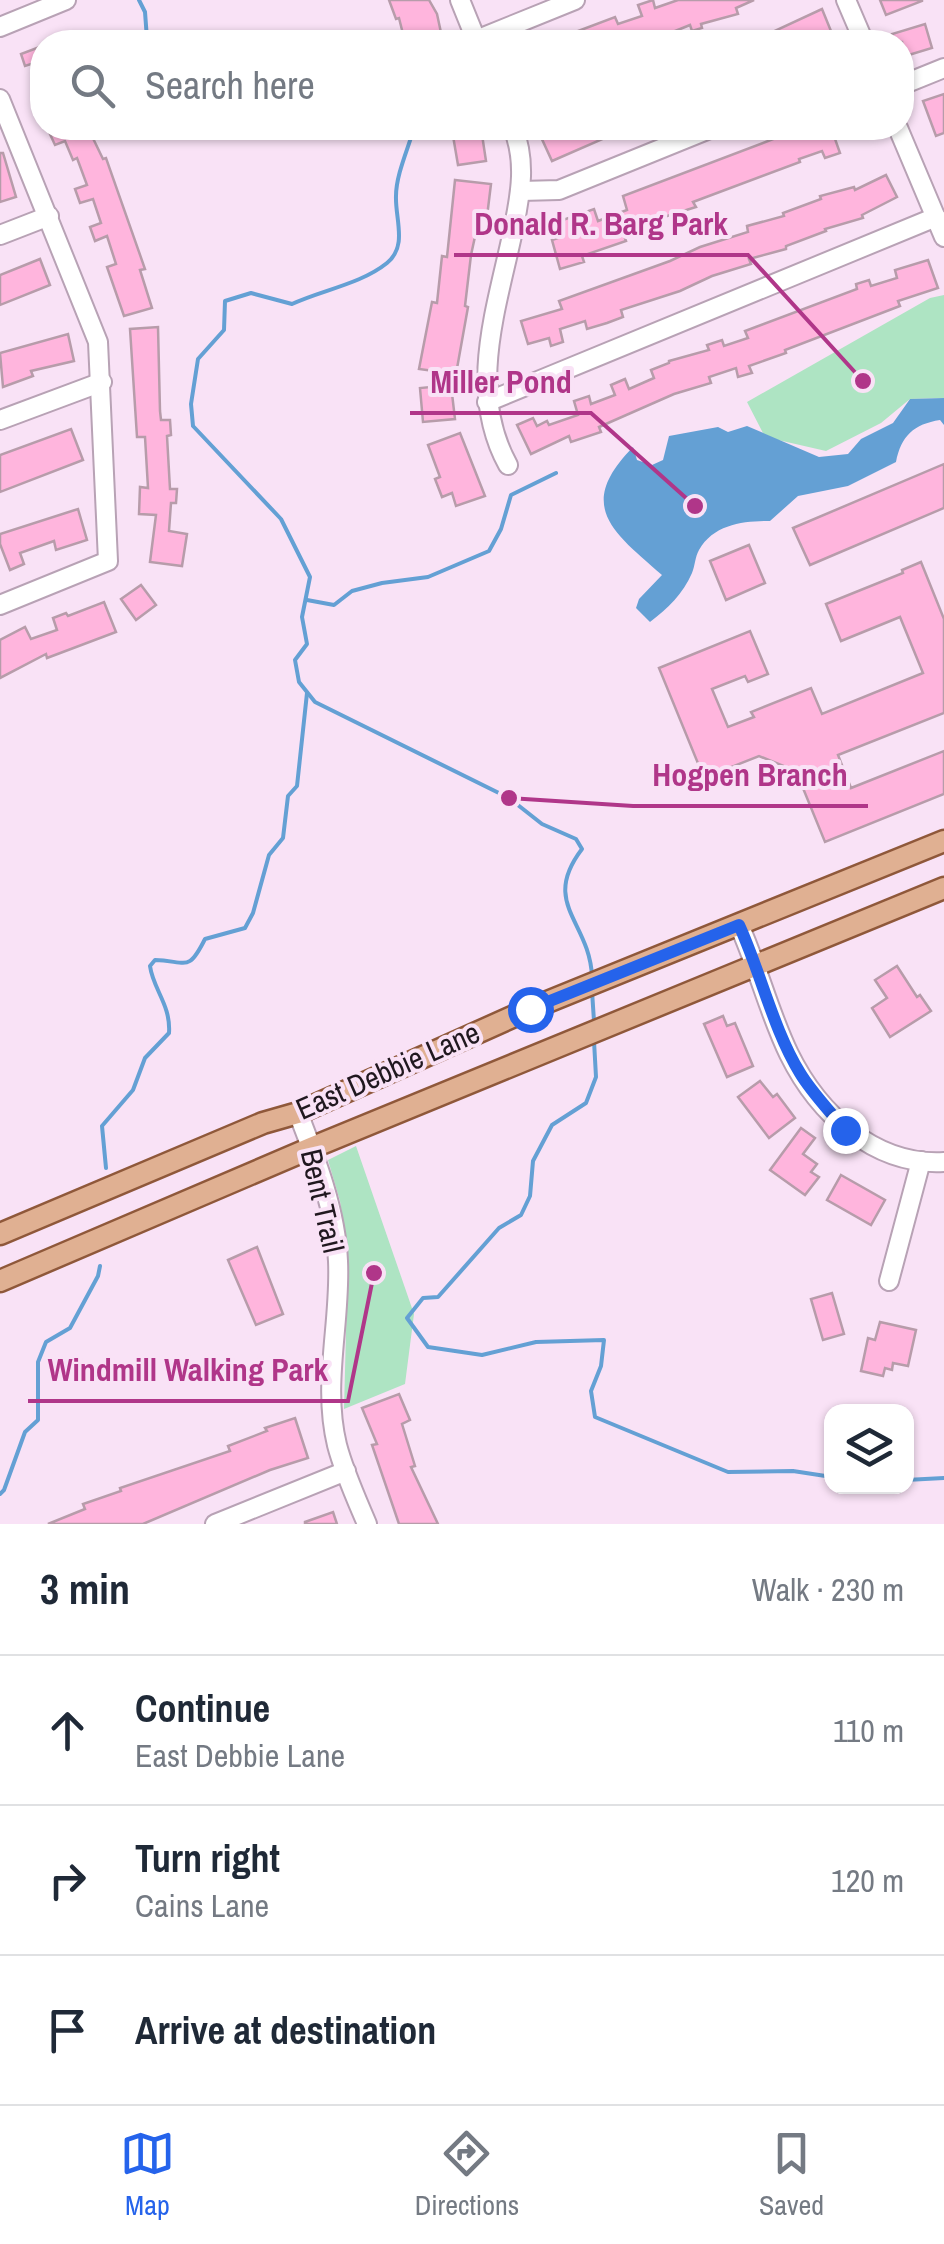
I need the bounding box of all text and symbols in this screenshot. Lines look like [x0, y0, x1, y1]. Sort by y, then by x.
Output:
search box [30, 30, 914, 140]
icon: search [65, 58, 120, 113]
text: Search here [145, 60, 315, 111]
callout: Donald R. Barg Park [454, 193, 748, 255]
text: Donald R. Barg Park [474, 202, 728, 245]
callout: Miller Pond [410, 351, 591, 413]
text: Miller Pond [430, 360, 572, 403]
callout: Hogpen Branch [633, 744, 868, 806]
text: Hogpen Branch [652, 753, 848, 796]
route start [508, 987, 554, 1033]
street label: East Debbie Lane [289, 1012, 486, 1128]
route end [823, 1108, 869, 1154]
street label: Bent Trail [292, 1145, 354, 1257]
callout: Windmill Walking Park [28, 1339, 348, 1401]
text: Windmill Walking Park [48, 1348, 329, 1391]
map controls [824, 1404, 914, 1494]
button: layers [824, 1404, 914, 1494]
text: 3 min [40, 1561, 130, 1617]
text: Walk · 230 m [752, 1568, 904, 1611]
text: Continue [135, 1683, 270, 1734]
icon: ahead [40, 1703, 95, 1758]
text: 110 m [833, 1709, 904, 1752]
text: East Debbie Lane [135, 1734, 345, 1777]
text: Turn right [135, 1833, 280, 1884]
icon: right [40, 1853, 95, 1908]
text: 120 m [831, 1859, 904, 1902]
text: Cains Lane [135, 1884, 269, 1927]
icon: arrive [40, 2003, 95, 2058]
text: Arrive at destination [135, 2005, 436, 2056]
tab: Map [120, 2126, 175, 2224]
tab: Directions [415, 2126, 519, 2224]
tab: Saved [759, 2126, 824, 2224]

